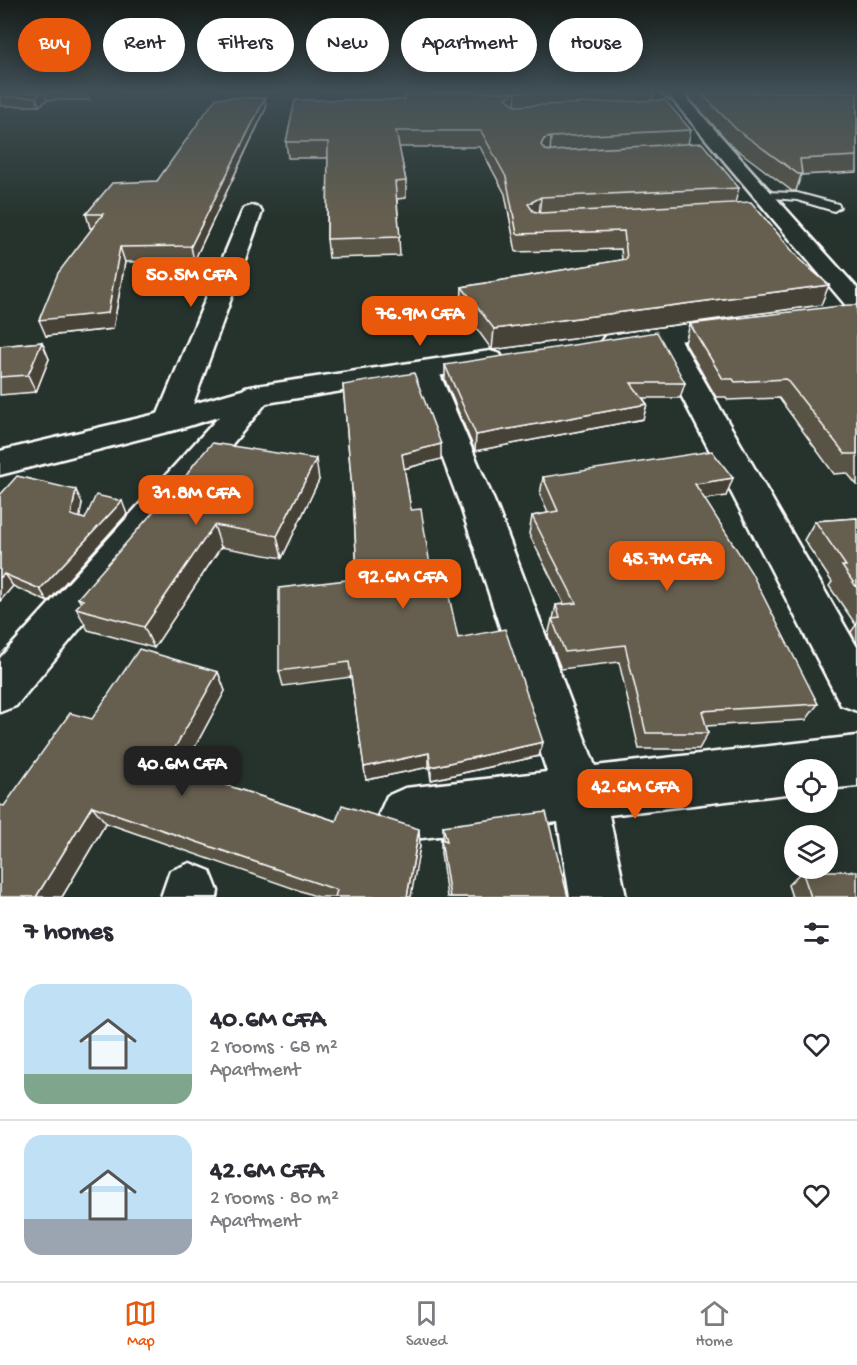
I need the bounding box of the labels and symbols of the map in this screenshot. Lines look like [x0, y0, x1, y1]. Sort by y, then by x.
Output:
pin: 50.5M CFA [122, 257, 260, 308]
pin: 76.9M CFA [351, 296, 489, 347]
pin: 31.8M CFA [127, 475, 265, 526]
pin: 45.7M CFA [598, 541, 736, 592]
pin: 92.6M CFA [334, 559, 472, 610]
pin: 40.6M CFA [113, 746, 251, 797]
pin: 42.6M CFA [566, 769, 704, 820]

